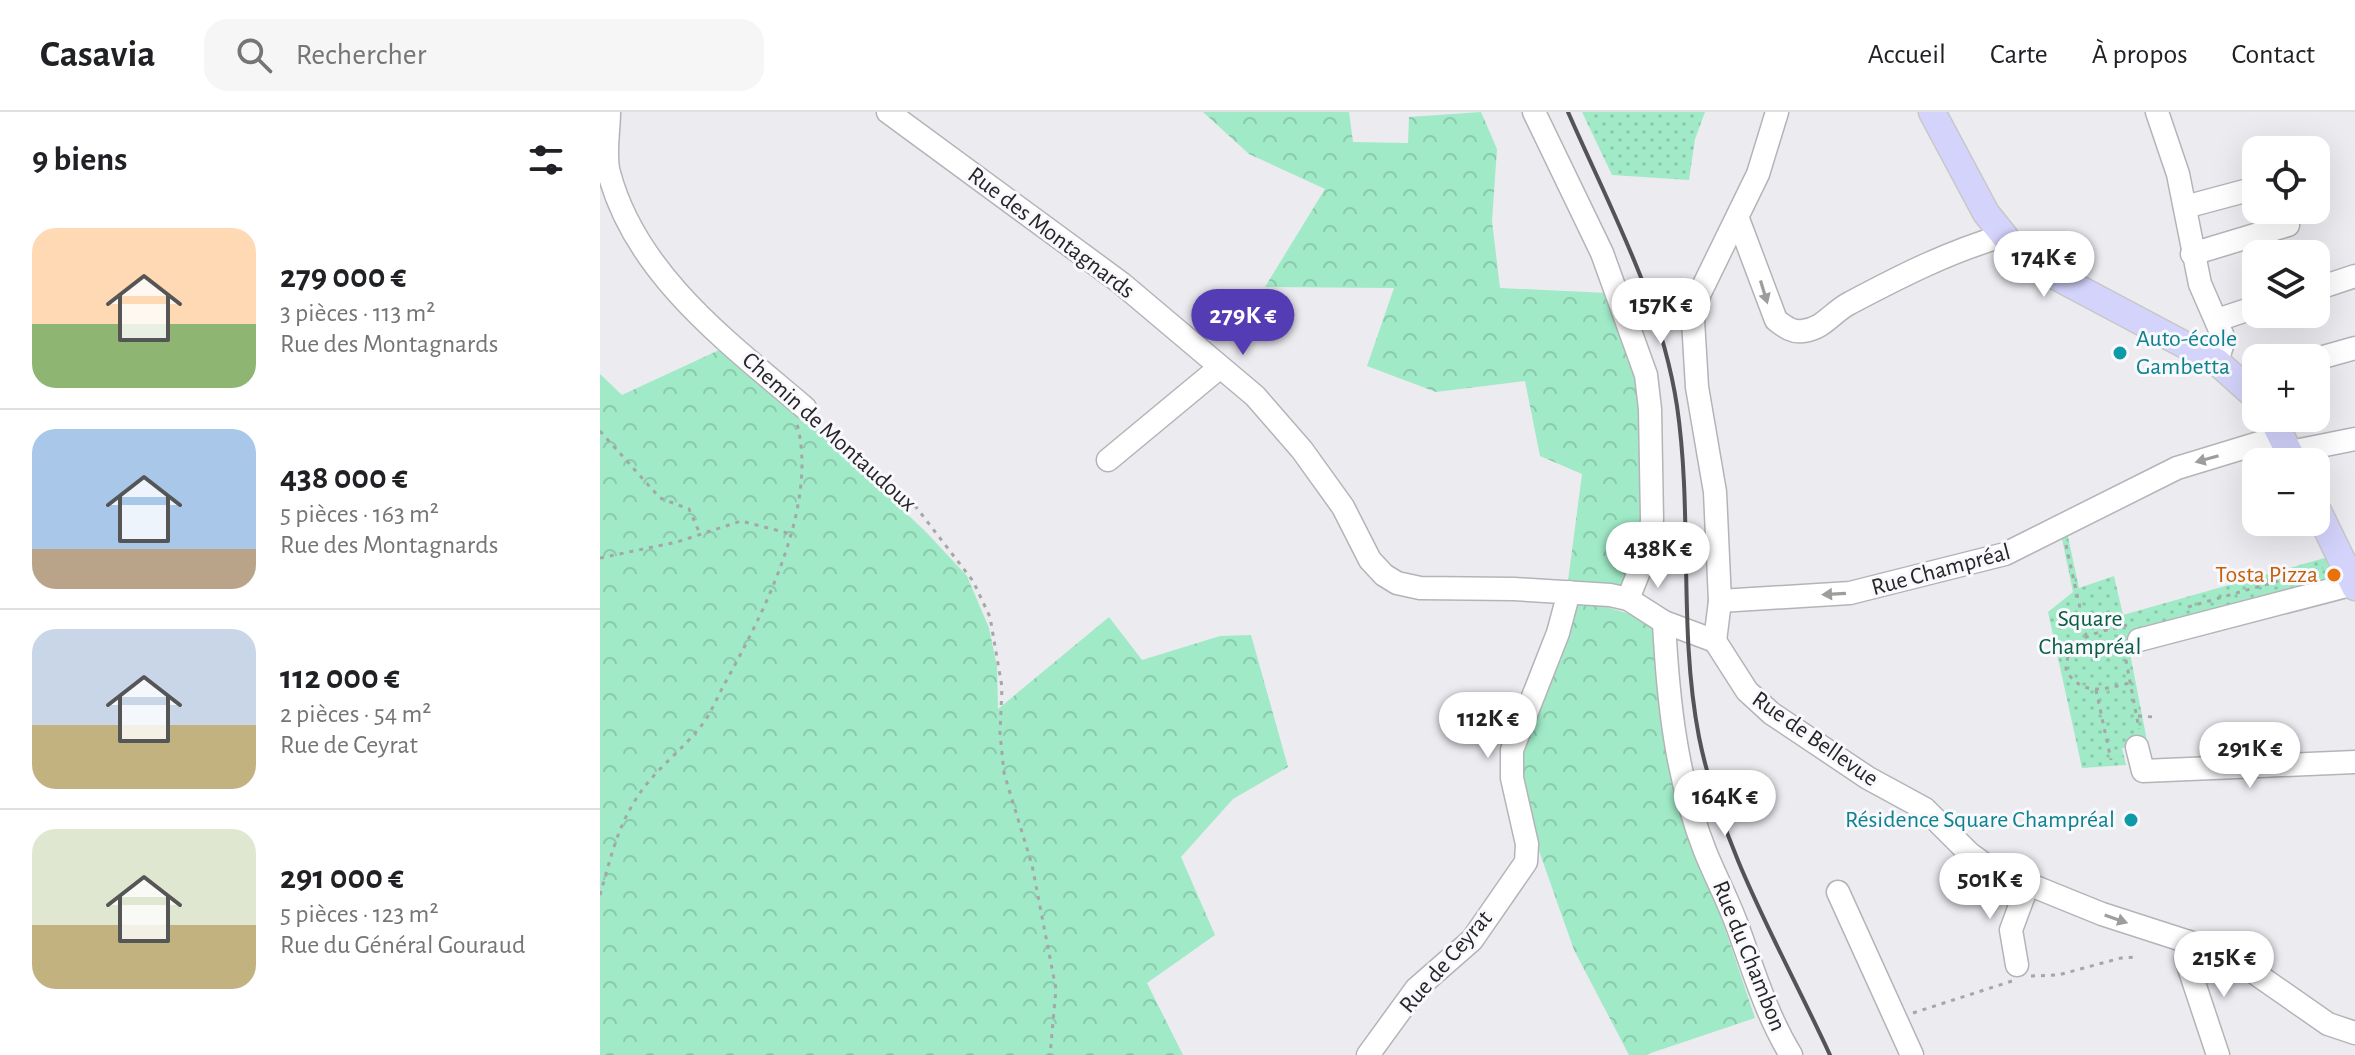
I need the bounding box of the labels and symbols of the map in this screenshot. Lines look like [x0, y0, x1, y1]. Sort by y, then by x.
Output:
street label: Rue des Montagnards [963, 163, 1139, 303]
pin: 174K € [1979, 231, 2109, 299]
pin: 157K € [1596, 278, 1726, 346]
one-way arrow [1758, 281, 1771, 305]
pin: 279K € [1178, 289, 1308, 357]
place label: Auto-école Gambetta [2136, 327, 2237, 379]
marker: Auto-école Gambetta [2111, 344, 2129, 362]
street label: Chemin de Montaudoux [737, 348, 921, 517]
one-way arrow [2195, 453, 2219, 466]
pin: 438K € [1593, 522, 1723, 590]
street label: Rue Champréal [1869, 540, 2013, 600]
place label: Tosta Pizza [2215, 563, 2318, 587]
marker: Tosta Pizza [2325, 566, 2343, 584]
one-way arrow [1821, 588, 1846, 601]
park label: Square Champréal [2039, 607, 2141, 659]
street label: Rue de Bellevue [1748, 687, 1882, 791]
pin: 112K € [1423, 692, 1553, 760]
pin: 291K € [2185, 722, 2315, 790]
pin: 164K € [1660, 770, 1790, 838]
place label: Résidence Square Champréal [1845, 808, 2115, 832]
marker: Résidence Square Champréal [2122, 811, 2140, 829]
pin: 501K € [1925, 853, 2055, 921]
street label: Rue du Chambon [1708, 877, 1790, 1035]
street label: Rue de Ceyrat [1395, 906, 1497, 1018]
one-way arrow [2104, 914, 2128, 926]
pin: 215K € [2159, 931, 2289, 999]

